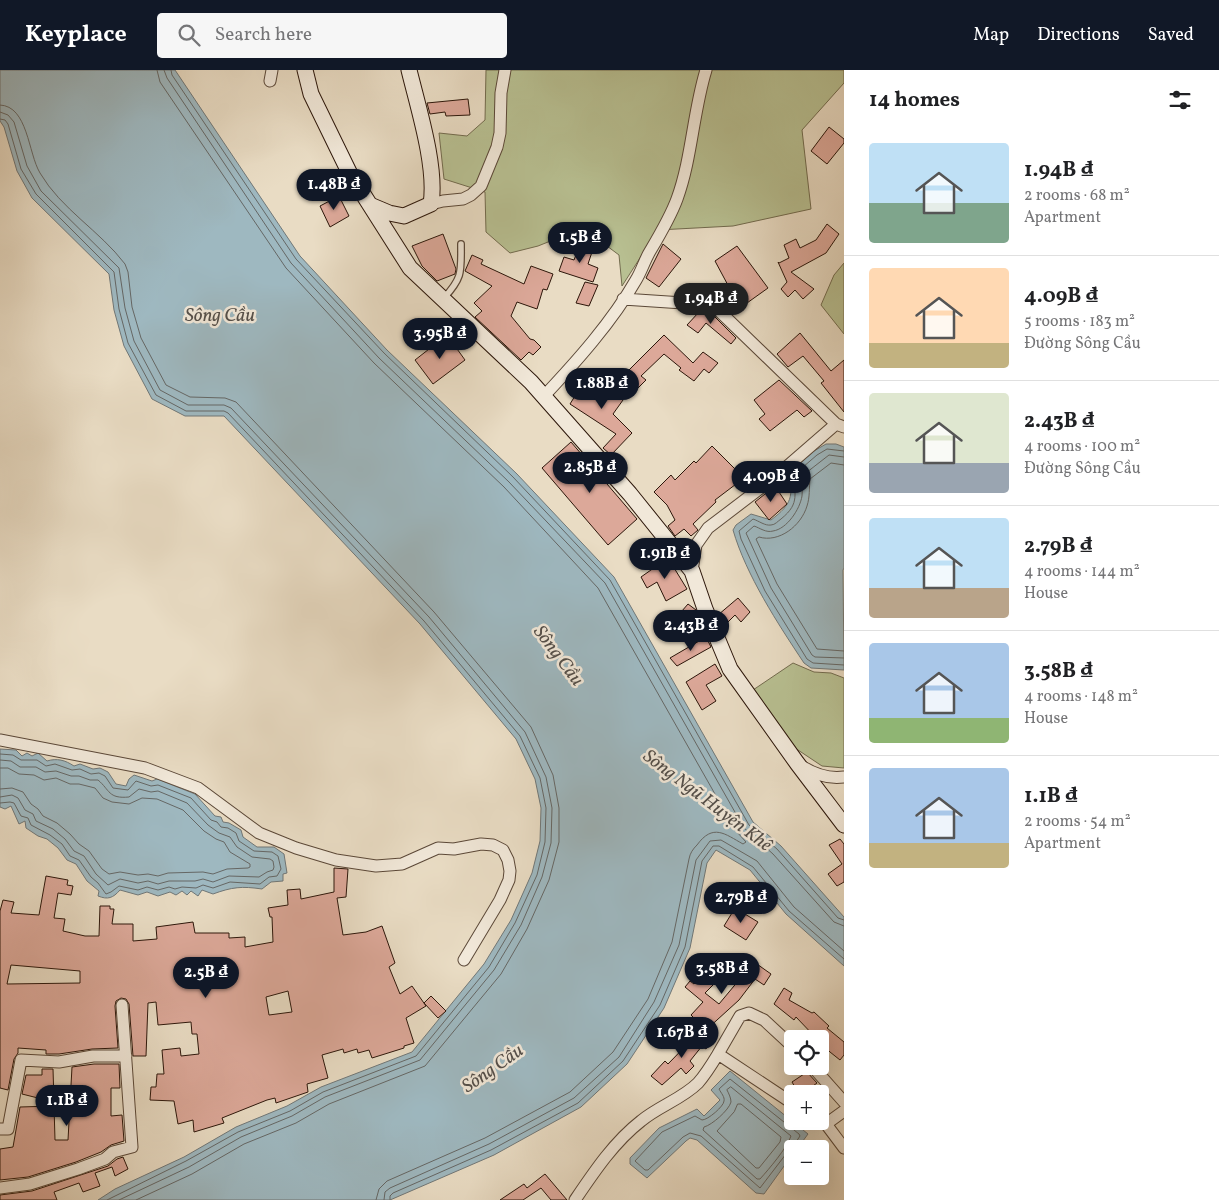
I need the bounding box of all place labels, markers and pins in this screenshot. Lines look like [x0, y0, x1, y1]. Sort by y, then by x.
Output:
pin: 1.48B ₫ [288, 168, 380, 211]
pin: 1.5B ₫ [539, 222, 621, 264]
pin: 1.94B ₫ [665, 282, 757, 325]
pin: 3.95B ₫ [394, 318, 486, 360]
pin: 1.88B ₫ [556, 368, 648, 410]
pin: 2.85B ₫ [544, 452, 636, 494]
pin: 4.09B ₫ [725, 460, 817, 503]
pin: 1.91B ₫ [619, 538, 711, 580]
pin: 2.43B ₫ [645, 610, 737, 652]
pin: 2.79B ₫ [695, 882, 787, 924]
pin: 3.58B ₫ [676, 952, 768, 995]
pin: 2.5B ₫ [165, 956, 247, 999]
pin: 1.67B ₫ [636, 1016, 728, 1059]
pin: 1.1B ₫ [26, 1084, 108, 1127]

